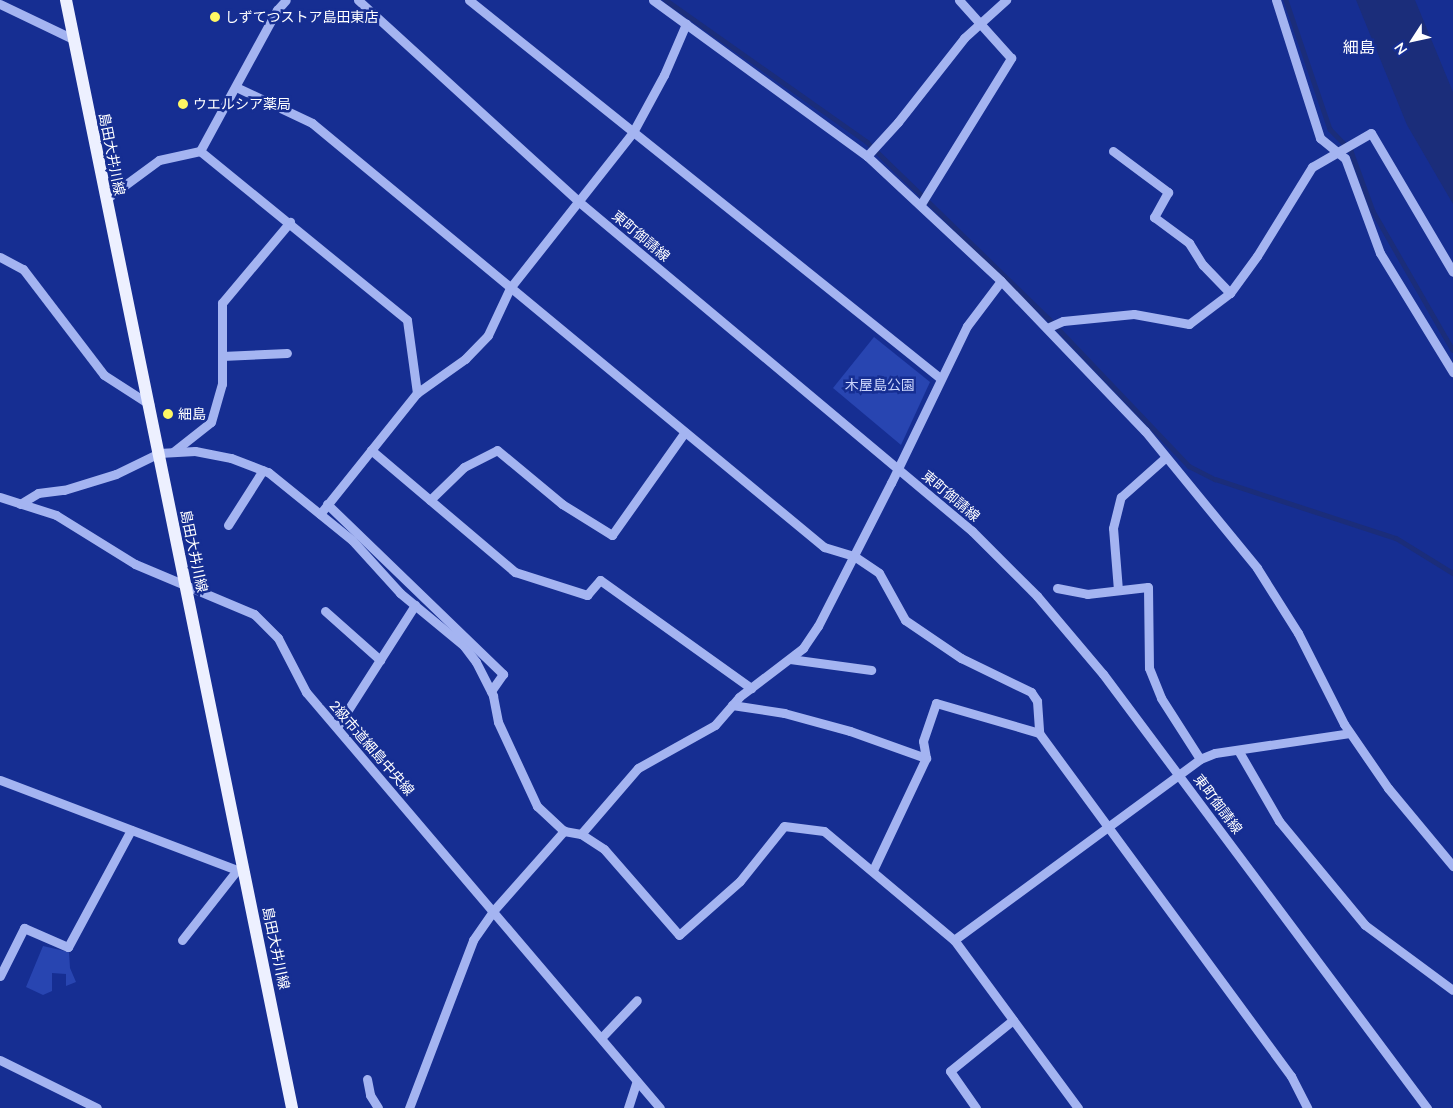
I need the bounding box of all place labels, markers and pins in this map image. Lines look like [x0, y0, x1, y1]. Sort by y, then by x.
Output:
place label: しずてつストア島田東店 [225, 9, 379, 25]
marker: しずてつストア島田東店 [209, 11, 221, 23]
place label: ウエルシア薬局 [193, 96, 291, 112]
marker: ウエルシア薬局 [177, 98, 189, 110]
place label: 細島 [178, 406, 206, 422]
marker: 細島 [162, 408, 174, 420]

